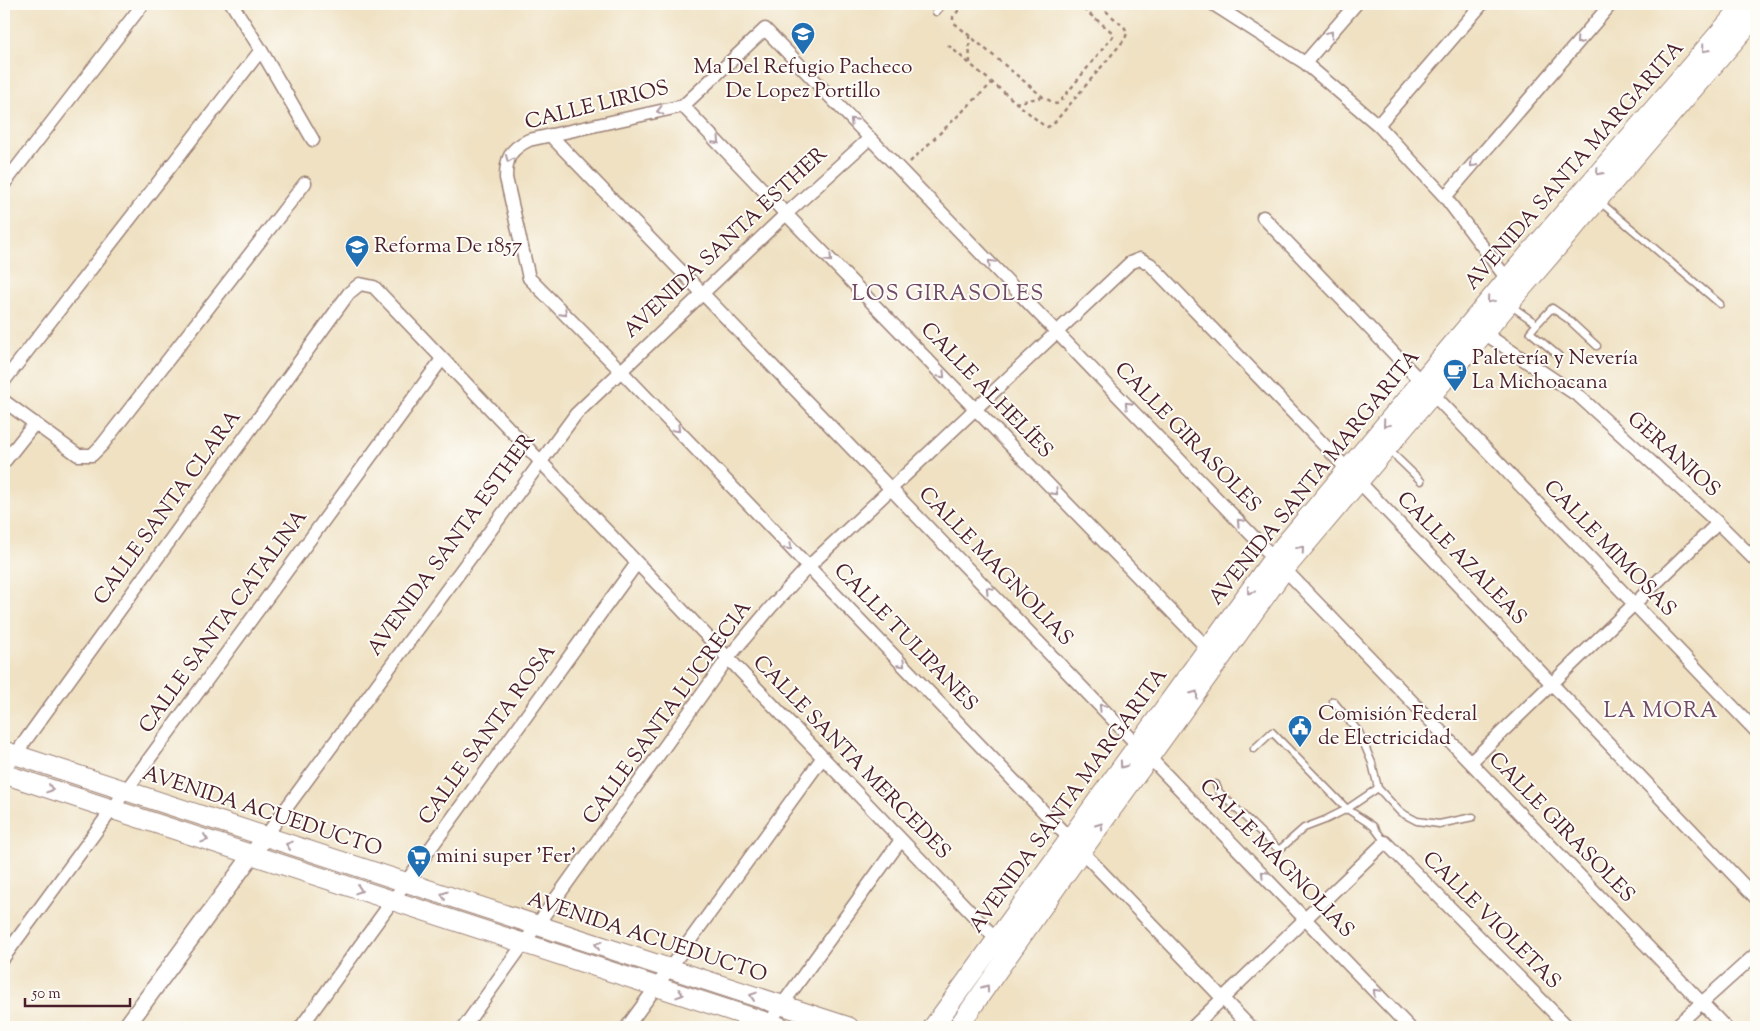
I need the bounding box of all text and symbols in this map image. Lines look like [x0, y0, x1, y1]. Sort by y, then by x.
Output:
school or university icon: Ma Del Refugio Pacheco De Lopez Portillo [790, 21, 816, 55]
one-way arrow [1325, 30, 1334, 39]
street label: AVENIDA SANTA MARGARITA [1458, 35, 1692, 297]
one-way arrow [1576, 35, 1585, 44]
one-way arrow [1702, 43, 1711, 52]
place label: Ma Del Refugio Pacheco De Lopez Portillo [694, 53, 912, 107]
street label: CALLE LIRIOS [522, 74, 672, 138]
one-way arrow [655, 105, 664, 116]
one-way arrow [850, 118, 859, 127]
one-way arrow [711, 135, 720, 144]
street label: AVENIDA SANTA ESTHER [617, 140, 835, 346]
one-way arrow [505, 154, 516, 163]
one-way arrow [1470, 159, 1479, 168]
one-way arrow [1596, 166, 1605, 175]
place label: Reforma De 1857 [374, 232, 523, 262]
school or university icon: Reforma De 1857 [344, 234, 370, 268]
one-way arrow [823, 253, 832, 262]
one-way arrow [988, 260, 997, 269]
district label: LOS GIRASOLES [852, 279, 1044, 311]
one-way arrow [1486, 294, 1495, 303]
one-way arrow [558, 307, 567, 316]
street label: CALLE ALHELÍES [913, 316, 1059, 466]
street label: AVENIDA SANTA MARGARITA [1202, 344, 1428, 612]
place label: Paletería y Nevería La Michoacana [1472, 344, 1638, 398]
street label: CALLE GIRASOLES [1107, 356, 1267, 520]
cafe icon: Paletería y Nevería La Michoacana [1442, 358, 1468, 392]
one-way arrow [936, 369, 945, 378]
one-way arrow [1125, 402, 1134, 411]
street label: CALLE SANTA CLARA [87, 404, 249, 612]
street label: GERANIOS [1620, 405, 1726, 505]
one-way arrow [1382, 419, 1391, 428]
one-way arrow [671, 424, 680, 433]
street label: AVENIDA SANTA ESTHER [361, 427, 543, 663]
street label: CALLE MIMOSAS [1536, 474, 1682, 624]
street label: CALLE MAGNOLIAS [911, 480, 1079, 654]
street label: CALLE AZALEAS [1389, 485, 1533, 633]
one-way arrow [1049, 486, 1058, 495]
street label: CALLE SANTA CATALINA [133, 504, 315, 740]
one-way arrow [1237, 519, 1246, 528]
one-way arrow [783, 541, 792, 550]
one-way arrow [1296, 546, 1305, 555]
street label: CALLE TULIPANES [826, 557, 984, 719]
one-way arrow [1247, 585, 1256, 595]
one-way arrow [986, 587, 995, 596]
street label: CALLE SANTA LUCRECIA [576, 595, 760, 831]
street label: CALLE SANTA ROSA [412, 638, 564, 832]
street label: CALLE SANTA MERCEDES [745, 649, 957, 867]
one-way arrow [896, 658, 905, 667]
street label: AVENIDA SANTA MARGARITA [962, 662, 1176, 940]
one-way arrow [1189, 690, 1198, 700]
district label: LA MORA [1603, 696, 1719, 728]
place label: Comisión Federal de Electricidad [1318, 700, 1478, 754]
one-way arrow [1099, 704, 1108, 713]
public building icon: Comisión Federal de Electricidad [1287, 714, 1313, 748]
street label: CALLE GIRASOLES [1481, 746, 1641, 910]
street label: AVENIDA ACUEDUCTO [138, 759, 386, 865]
one-way arrow [1121, 759, 1129, 768]
street label: CALLE MAGNOLIAS [1192, 772, 1360, 946]
one-way arrow [45, 783, 54, 793]
one-way arrow [1094, 822, 1103, 832]
one-way arrow [200, 834, 208, 844]
one-way arrow [286, 840, 294, 850]
place label: mini super 'Fer' [436, 842, 576, 872]
supermarket icon: mini super 'Fer' [406, 844, 432, 878]
street label: CALLE VIOLETAS [1415, 845, 1567, 997]
one-way arrow [1261, 871, 1270, 880]
one-way arrow [354, 884, 363, 894]
street label: AVENIDA ACUEDUCTO [523, 885, 771, 991]
one-way arrow [440, 891, 449, 901]
one-way arrow [595, 941, 603, 951]
scale bar [25, 976, 130, 1008]
text: 50 m [31, 984, 61, 1005]
one-way arrow [980, 984, 989, 993]
one-way arrow [675, 989, 684, 999]
one-way arrow [1373, 989, 1382, 998]
one-way arrow [749, 992, 758, 1002]

